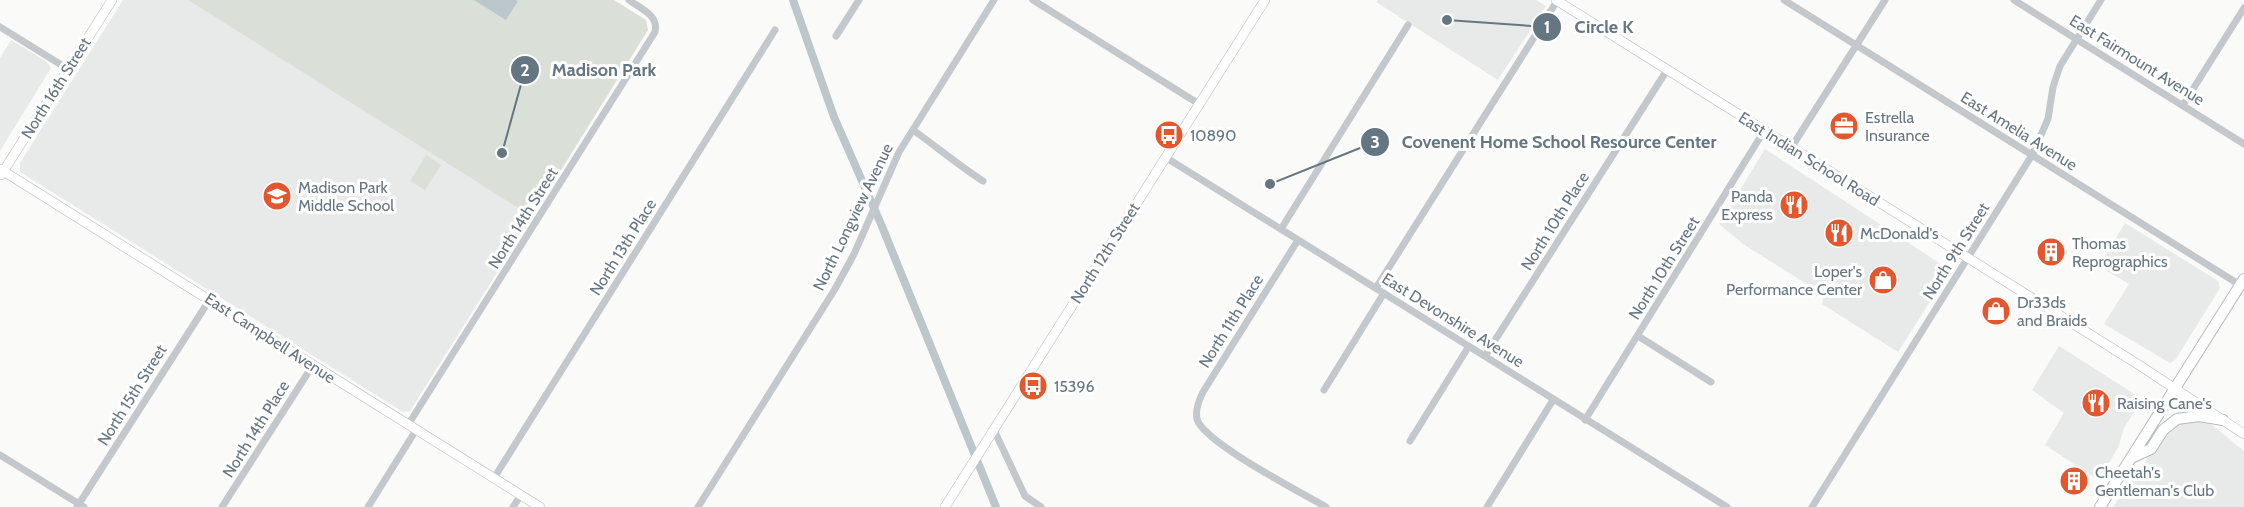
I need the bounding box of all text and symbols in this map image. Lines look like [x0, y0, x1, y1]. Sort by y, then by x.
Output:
callout: Circle K [1532, 9, 1645, 45]
street label: East Fairmount Avenue [2066, 11, 2208, 109]
text: 1 [1544, 16, 1550, 38]
text: Circle K [1575, 16, 1634, 38]
street label: North 16th Street [17, 33, 95, 142]
callout: Madison Park [510, 52, 668, 88]
text: 2 [520, 59, 530, 81]
text: Madison Park [552, 59, 656, 81]
street label: East Amelia Avenue [1957, 88, 2081, 174]
street label: East Indian School Road [1735, 108, 1883, 210]
place label: Estrella Insurance [1865, 108, 1930, 145]
office icon: Estrella Insurance [1828, 110, 1860, 142]
bus stop icon: 10890 [1153, 119, 1185, 151]
callout: Covenent Home School Resource Center [1360, 124, 1728, 160]
place label: 10890 [1190, 126, 1236, 145]
text: 3 [1370, 131, 1380, 153]
text: Covenent Home School Resource Center [1402, 131, 1716, 153]
street label: North Longview Avenue [809, 140, 897, 294]
street label: North 14th Street [484, 163, 562, 272]
street label: North 10th Place [1517, 168, 1593, 274]
place label: Madison Park Middle School [298, 178, 394, 215]
school or university icon: Madison Park Middle School [261, 180, 293, 212]
place label: Panda Express [1721, 187, 1773, 224]
restaurant icon: Panda Express [1778, 189, 1810, 221]
street label: North 13th Place [586, 195, 660, 299]
street label: North 12th Street [1066, 199, 1144, 307]
street label: North 9th Street [1919, 199, 1994, 303]
street label: North 10th Street [1625, 213, 1704, 323]
restaurant icon: McDonald's [1823, 217, 1855, 249]
place label: McDonald's [1860, 224, 1939, 243]
place label: Thomas Reprographics [2072, 234, 2168, 271]
building icon: Thomas Reprographics [2035, 236, 2067, 268]
place label: Loper's Performance Center [1726, 262, 1863, 299]
shop icon: Loper's Performance Center [1867, 264, 1899, 296]
street label: East Devonshire Avenue [1379, 269, 1527, 371]
street label: North 11th Place [1195, 271, 1267, 371]
street label: East Campbell Avenue [201, 289, 339, 387]
place label: Dr33ds and Braids [2017, 293, 2087, 330]
shop icon: Dr33ds and Braids [1980, 295, 2012, 327]
street label: North 15th Street [93, 341, 171, 449]
bus stop icon: 15396 [1017, 370, 1049, 402]
street label: North 14th Place [219, 377, 293, 481]
place label: 15396 [1054, 377, 1095, 396]
restaurant icon: Raising Cane's [2080, 387, 2112, 419]
place label: Raising Cane's [2117, 394, 2212, 413]
place label: Cheetah's Gentleman's Club [2095, 463, 2214, 500]
building icon: Cheetah's Gentleman's Club [2058, 465, 2090, 497]

